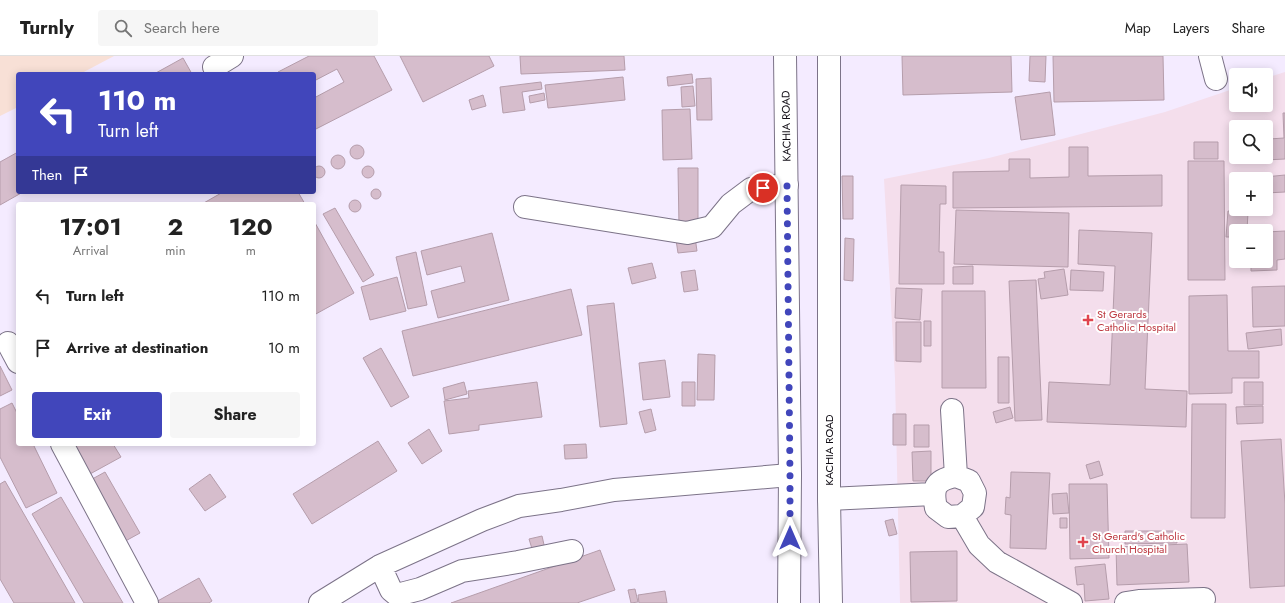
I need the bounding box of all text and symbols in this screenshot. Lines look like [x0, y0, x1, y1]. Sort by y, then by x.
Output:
search box [98, 10, 378, 46]
text: Turnly [20, 14, 74, 41]
icon: search [112, 17, 134, 39]
text: Search here [144, 17, 220, 39]
text: Map [1125, 18, 1151, 38]
text: Layers [1173, 18, 1209, 38]
text: Share [1231, 18, 1265, 38]
map controls [1229, 68, 1273, 268]
button: sound [1229, 68, 1273, 112]
text: 110 m [98, 80, 176, 121]
icon: left [32, 88, 84, 140]
street label: KACHIA ROAD [777, 90, 795, 162]
text: Turn left [98, 118, 158, 144]
button: search [1229, 120, 1273, 164]
text: Then [32, 164, 62, 186]
icon: arrive [70, 164, 92, 186]
pin [746, 171, 780, 205]
button: + [1229, 172, 1273, 216]
icon: arrive [752, 177, 774, 199]
text: 17:01 [59, 209, 122, 244]
text: 2 [167, 209, 183, 244]
text: 120 [229, 209, 273, 244]
button: − [1229, 224, 1273, 268]
text: Arrival [73, 241, 109, 260]
text: min [165, 241, 186, 260]
text: m [246, 241, 256, 260]
icon: left [32, 285, 54, 307]
text: Turn left [66, 285, 124, 307]
text: 110 m [261, 285, 300, 307]
place label: St Gerards Catholic Hospital [1097, 306, 1176, 335]
marker: St Gerards Catholic Hospital [1082, 314, 1094, 326]
icon: arrive [32, 337, 54, 359]
text: Arrive at destination [66, 337, 208, 359]
text: 10 m [268, 337, 300, 359]
button: Exit [32, 392, 162, 438]
button: Share [170, 392, 300, 438]
street label: KACHIA ROAD [821, 414, 837, 486]
position arrow [769, 517, 811, 559]
place label: St Gerard's Catholic Church Hospital [1092, 528, 1185, 557]
marker: St Gerard's Catholic Church Hospital [1077, 536, 1089, 548]

